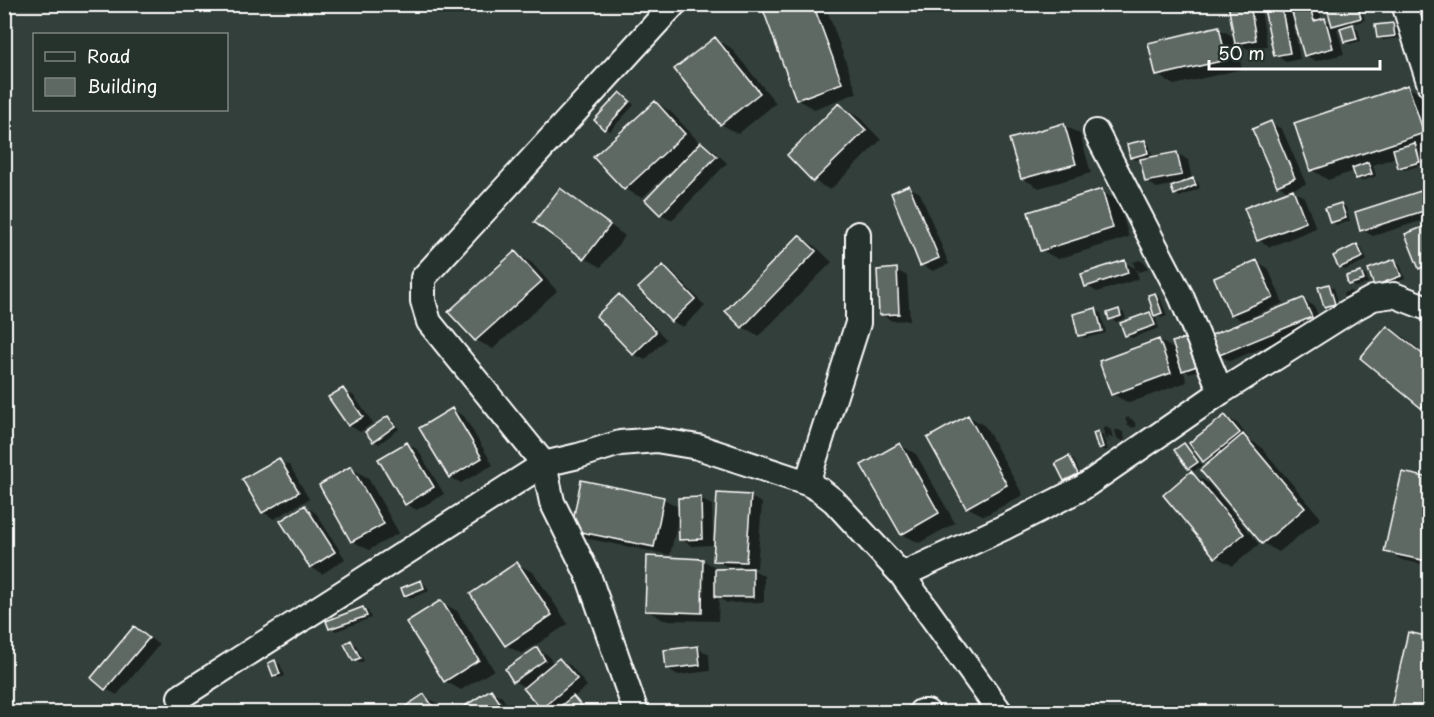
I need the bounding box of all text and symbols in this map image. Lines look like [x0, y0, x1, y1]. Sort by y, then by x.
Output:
legend [33, 33, 228, 111]
scale bar [1209, 33, 1380, 71]
text: 50 m [1218, 39, 1265, 66]
text: Road [87, 42, 131, 69]
text: Building [87, 72, 157, 99]

